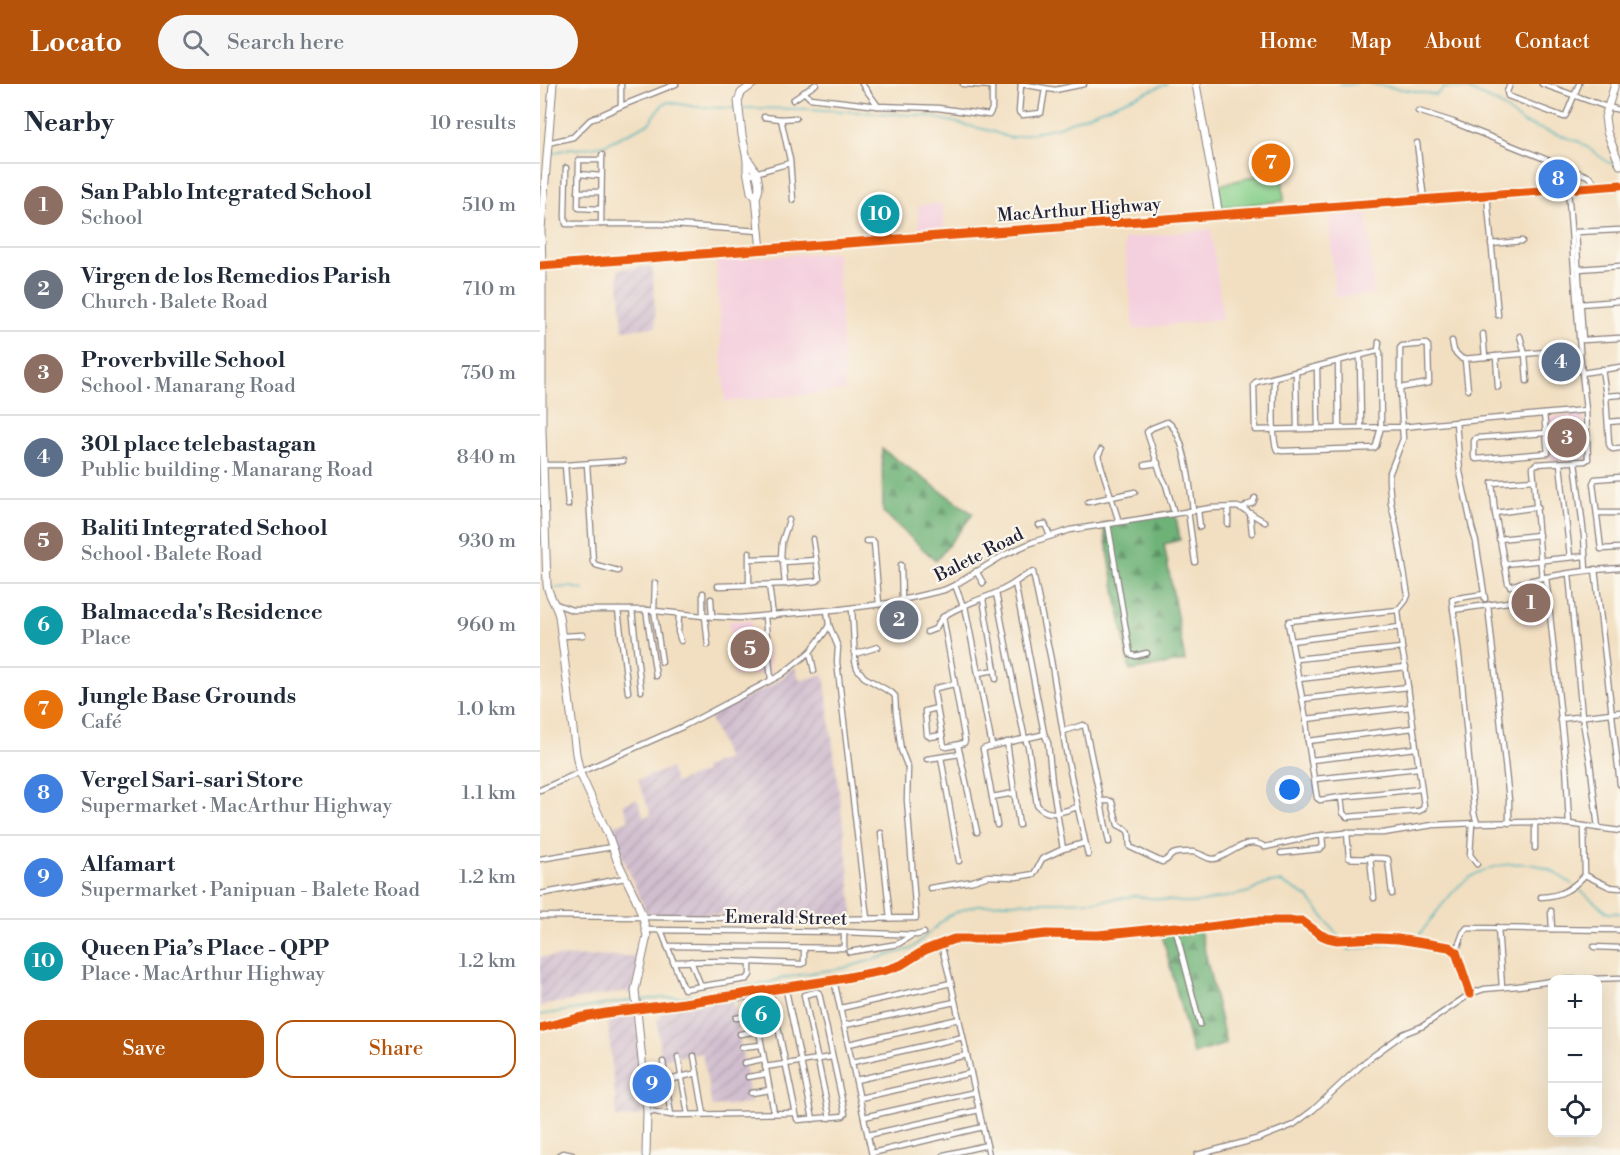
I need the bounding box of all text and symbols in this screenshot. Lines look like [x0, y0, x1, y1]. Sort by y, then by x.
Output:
search box [158, 15, 578, 69]
text: Locato [30, 25, 122, 60]
icon: search [179, 26, 212, 59]
text: Search here [227, 29, 344, 56]
text: Home [1260, 29, 1317, 55]
text: Map [1350, 29, 1392, 55]
text: About [1425, 29, 1482, 55]
text: Contact [1515, 29, 1590, 55]
text: Nearby [24, 107, 114, 139]
text: 10 results [430, 111, 516, 136]
pin: 7 [1252, 140, 1290, 185]
pin: 8 [1538, 156, 1578, 202]
text: San Pablo Integrated School [81, 179, 372, 206]
pin: 10 [860, 192, 900, 236]
text: 1 [39, 193, 48, 218]
text: 510 m [462, 193, 516, 218]
street label: MacArthur Highway [996, 193, 1162, 227]
text: School [81, 206, 143, 231]
text: Virgen de los Remedios Parish [81, 263, 391, 290]
text: 2 [37, 277, 50, 302]
text: 710 m [462, 277, 516, 302]
text: Church · Balete Road [81, 290, 268, 315]
pin: 4 [1542, 340, 1580, 384]
text: Proverbville School [81, 347, 285, 374]
text: 3 [37, 361, 50, 386]
text: 750 m [460, 361, 516, 386]
text: School · Manarang Road [81, 374, 296, 399]
pin: 3 [1548, 416, 1586, 460]
text: 301 place telebastagan [81, 431, 316, 458]
text: 4 [37, 445, 50, 470]
text: 840 m [457, 445, 516, 470]
text: Public building · Manarang Road [81, 458, 373, 483]
text: Baliti Integrated School [81, 515, 327, 542]
street label: Balete Road [930, 522, 1028, 588]
text: 5 [37, 529, 50, 554]
text: 930 m [458, 529, 516, 554]
text: School · Balete Road [81, 542, 262, 567]
pin: 1 [1512, 580, 1550, 626]
pin: 2 [880, 598, 918, 642]
text: Balmaceda's Residence [81, 599, 323, 626]
text: 6 [37, 613, 50, 638]
text: 960 m [457, 613, 516, 638]
text: Place [81, 626, 131, 651]
pin: 5 [730, 626, 770, 672]
text: Jungle Base Grounds [81, 683, 296, 710]
text: 7 [38, 697, 49, 722]
text: 1.0 km [457, 697, 516, 722]
text: Café [81, 710, 122, 735]
text: Vergel Sari-sari Store [81, 767, 303, 794]
your location [1275, 775, 1304, 804]
text: 8 [37, 781, 50, 806]
text: 1.1 km [462, 781, 516, 806]
text: Supermarket · MacArthur Highway [81, 794, 392, 819]
text: Alfamart [81, 851, 175, 878]
text: 9 [37, 865, 50, 890]
text: 1.2 km [459, 865, 516, 890]
text: Supermarket · Panipuan - Balete Road [81, 878, 420, 903]
street label: Emerald Street [725, 905, 848, 931]
text: Queen Pia’s Place - QPP [81, 935, 329, 962]
text: 10 [32, 949, 55, 974]
text: 1.2 km [459, 949, 516, 974]
text: Place · MacArthur Highway [81, 962, 325, 987]
map controls [1548, 975, 1602, 1137]
button: + [1548, 975, 1602, 1029]
pin: 6 [742, 992, 780, 1038]
button: Save [24, 1020, 264, 1078]
button: Share [276, 1020, 516, 1078]
button: − [1548, 1029, 1602, 1083]
pin: 9 [632, 1062, 672, 1106]
button: locate [1548, 1083, 1602, 1137]

